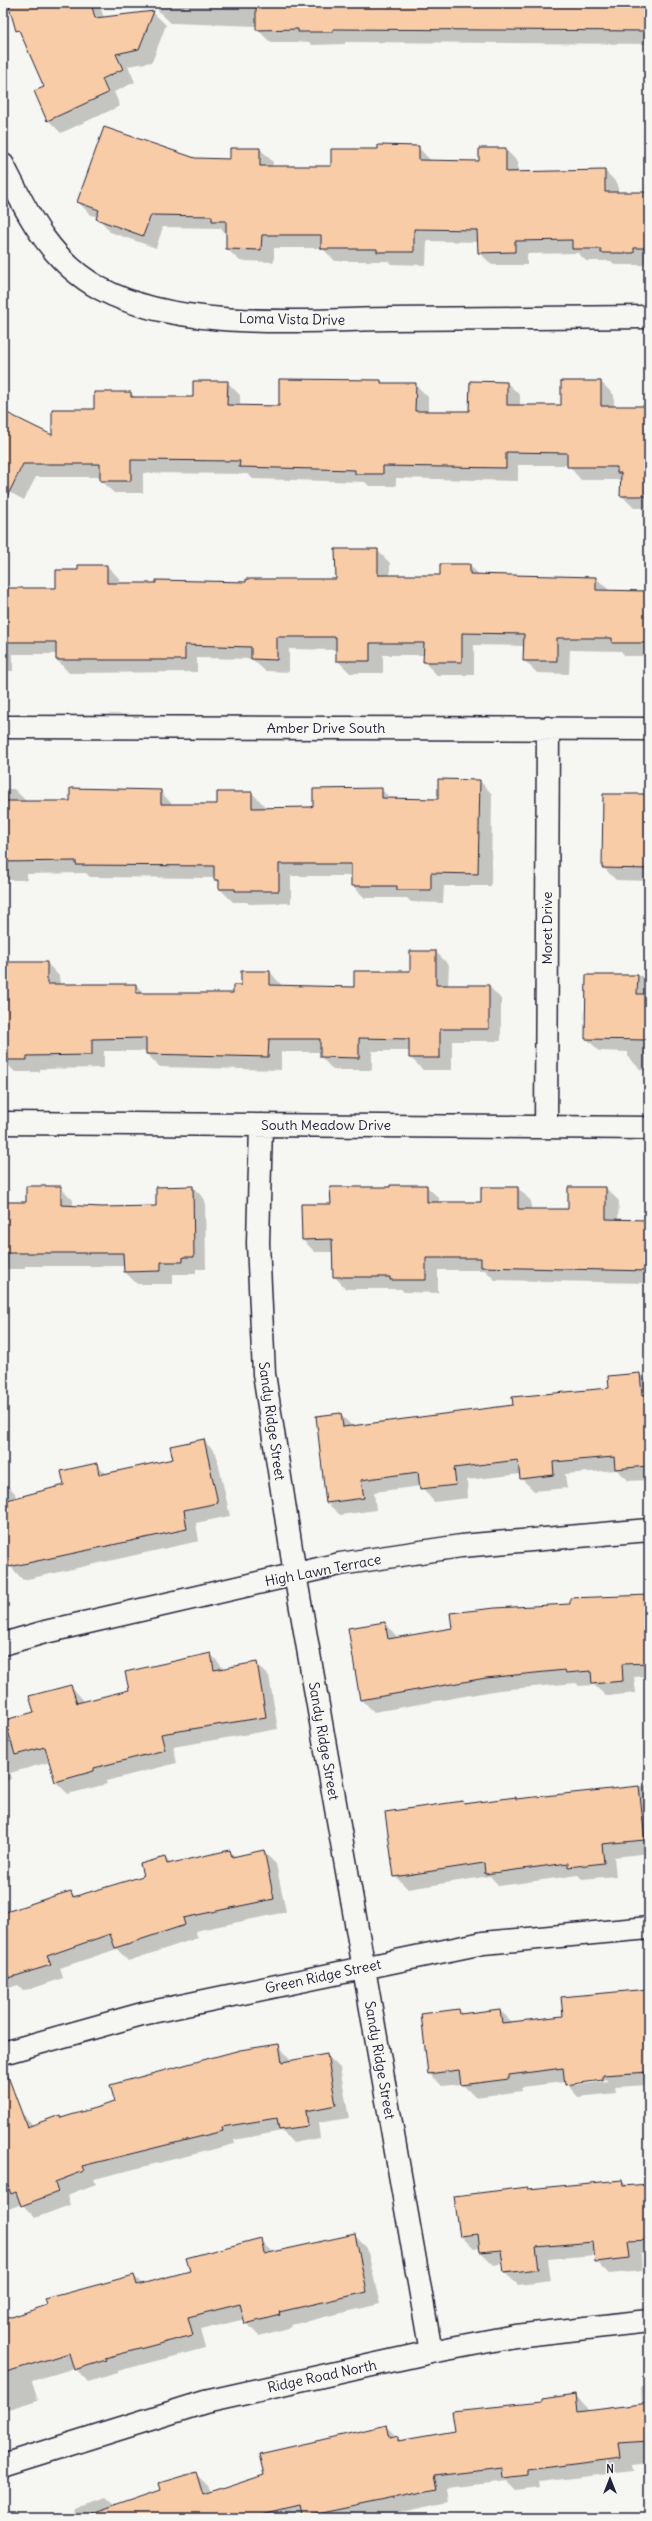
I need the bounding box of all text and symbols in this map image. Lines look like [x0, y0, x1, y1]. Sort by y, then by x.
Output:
street label: Loma Vista Drive [239, 309, 345, 329]
street label: Amber Drive South [267, 719, 385, 737]
street label: Moret Drive [538, 891, 556, 965]
street label: South Meadow Drive [261, 1116, 391, 1134]
street label: Sandy Ridge Street [255, 1360, 289, 1482]
street label: High Lawn Terrace [263, 1550, 383, 1590]
street label: Sandy Ridge Street [305, 1680, 343, 1802]
street label: Green Ridge Street [263, 1955, 383, 1997]
street label: Sandy Ridge Street [361, 1999, 399, 2121]
street label: Ridge Road North [266, 2356, 378, 2396]
north arrow [590, 2459, 630, 2499]
text: N [606, 2462, 614, 2476]

